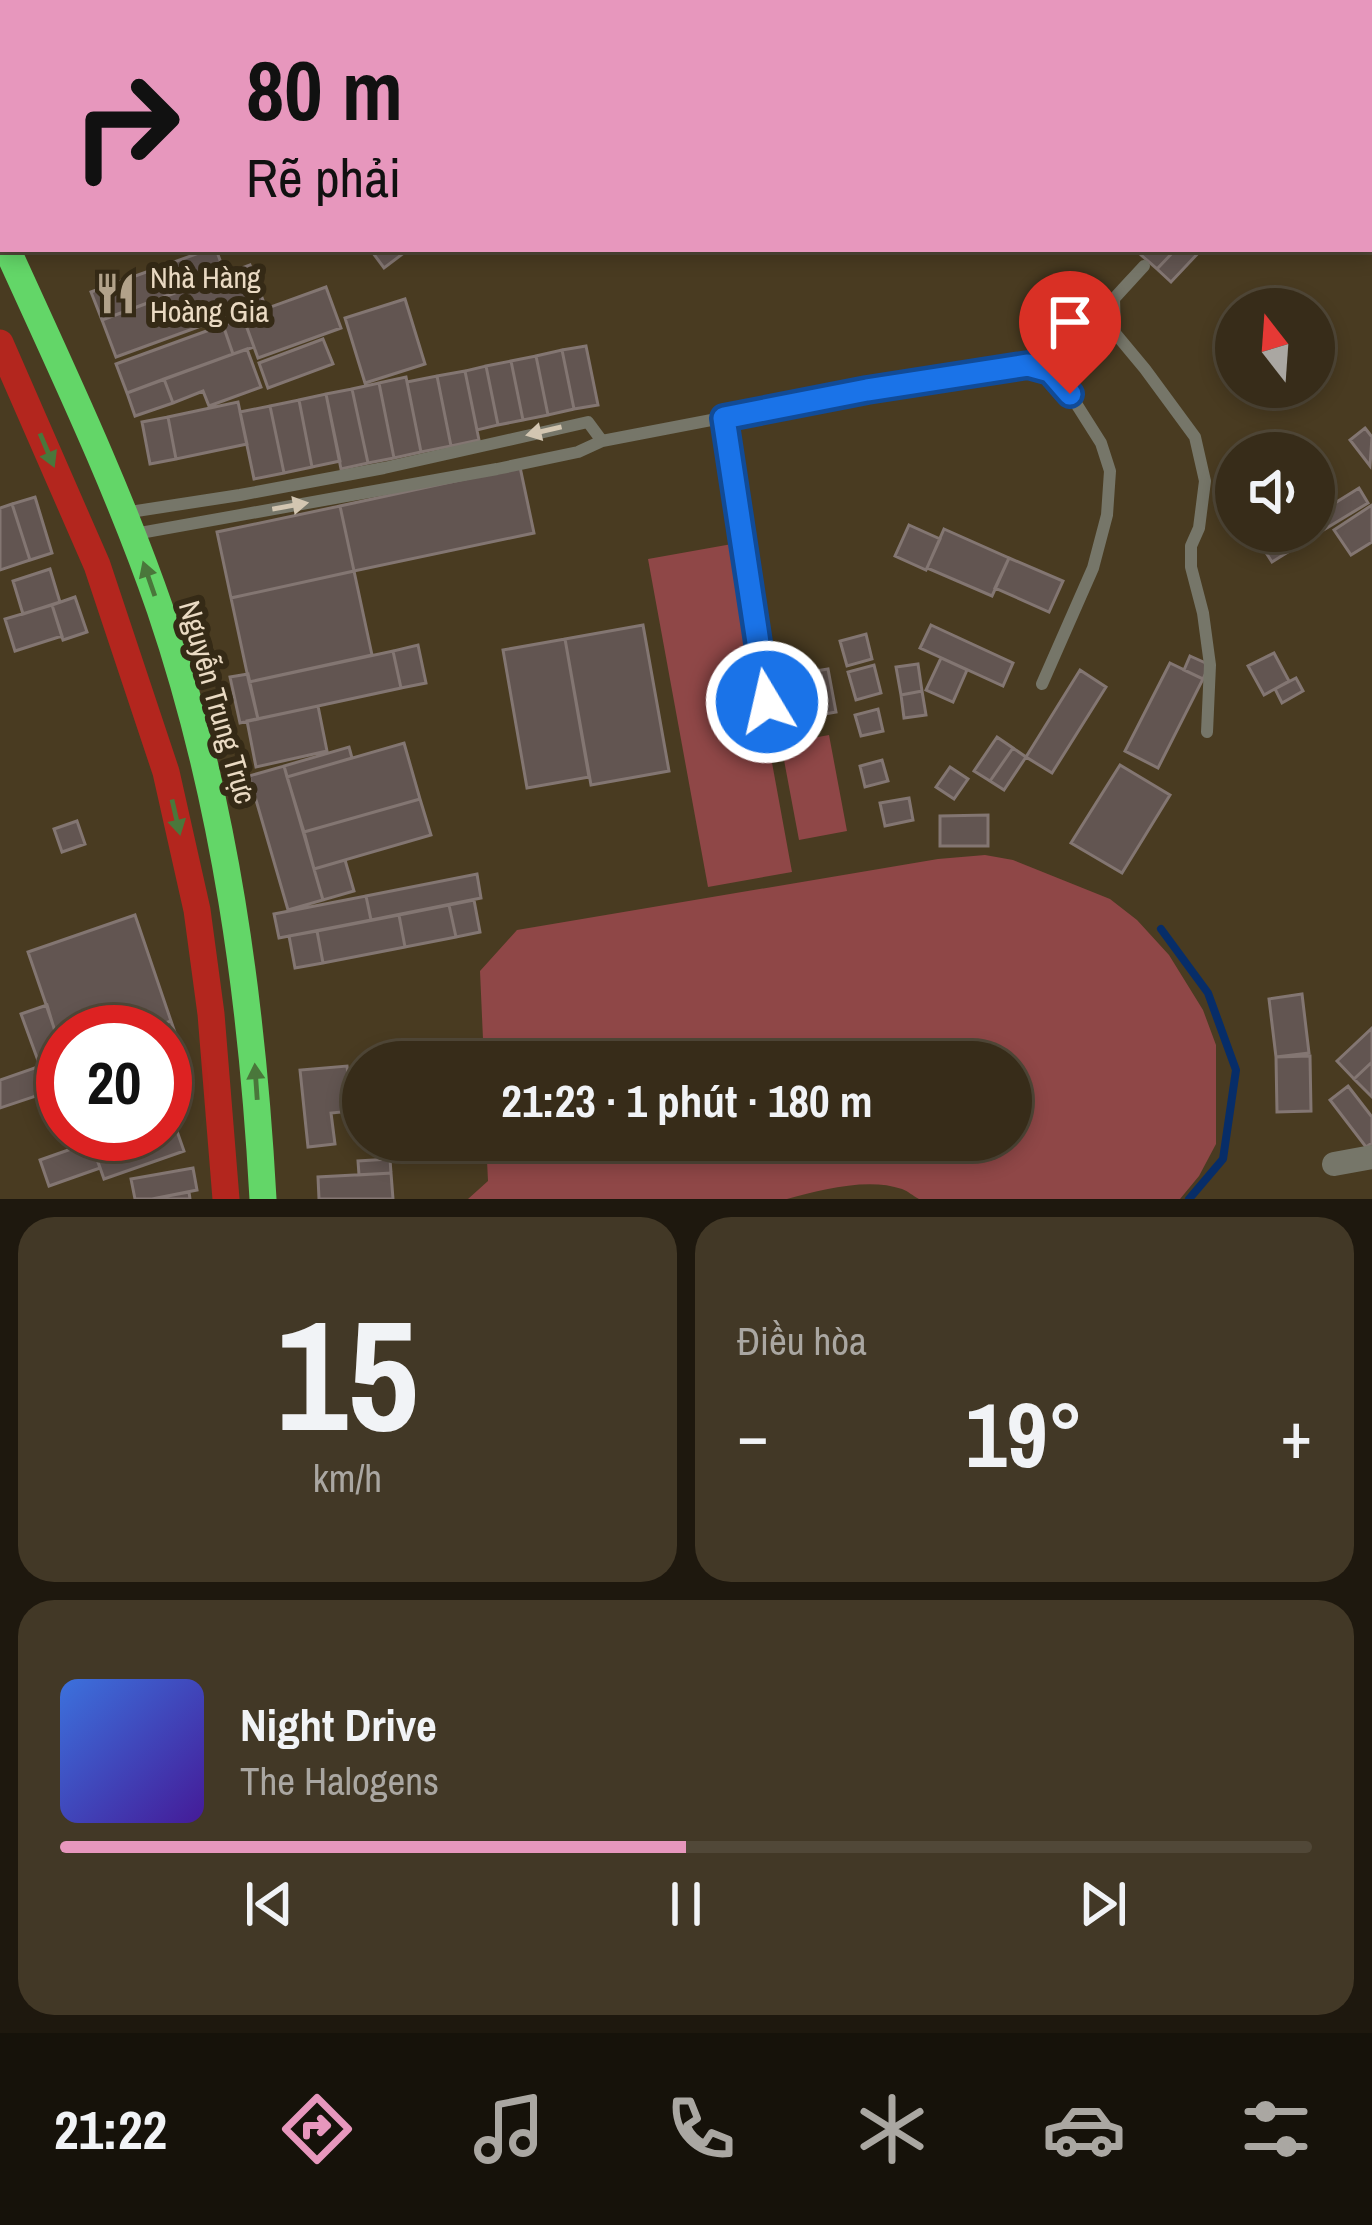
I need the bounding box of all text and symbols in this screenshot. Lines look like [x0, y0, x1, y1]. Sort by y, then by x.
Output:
text: 80 m [246, 33, 403, 146]
icon: right [48, 48, 204, 204]
text: Rẽ phải [246, 141, 401, 214]
place label: Nhà Hàng Hoàng Gia [150, 257, 269, 331]
restaurant icon: Nhà Hàng Hoàng Gia [93, 271, 139, 317]
pin [1019, 271, 1121, 394]
north arrow [1215, 288, 1335, 408]
map controls [1215, 288, 1335, 552]
icon: arrive [1037, 289, 1103, 355]
one-way arrow [525, 422, 562, 441]
one-way arrow [38, 432, 57, 468]
button: sound [1215, 432, 1335, 552]
one-way arrow [271, 496, 309, 514]
one-way arrow [138, 560, 157, 597]
street label: Nguyễn Trung Trực [170, 596, 266, 808]
position arrow [704, 639, 830, 765]
one-way arrow [168, 799, 187, 837]
speed limit sign: 20 [36, 1005, 192, 1161]
one-way arrow [247, 1063, 266, 1100]
text: 21:23 · 1 phút · 180 m [501, 1070, 873, 1131]
text: 15 [276, 1269, 419, 1479]
text: Điều hòa [737, 1315, 867, 1367]
text: 19° [965, 1374, 1084, 1495]
text: − [737, 1390, 769, 1479]
text: + [1280, 1390, 1312, 1479]
text: km/h [313, 1452, 382, 1504]
text: Night Drive [240, 1694, 437, 1755]
text: The Halogens [240, 1755, 439, 1807]
icon: previous [236, 1871, 302, 1937]
icon: pause [653, 1871, 719, 1937]
icon: next [1070, 1871, 1136, 1937]
icon: directions [275, 2087, 359, 2171]
icon: music [467, 2087, 551, 2171]
icon: phone [659, 2087, 743, 2171]
icon: climate [850, 2087, 934, 2171]
icon: car [1042, 2087, 1126, 2171]
icon: filters [1234, 2087, 1318, 2171]
text: 21:22 [54, 2093, 167, 2166]

